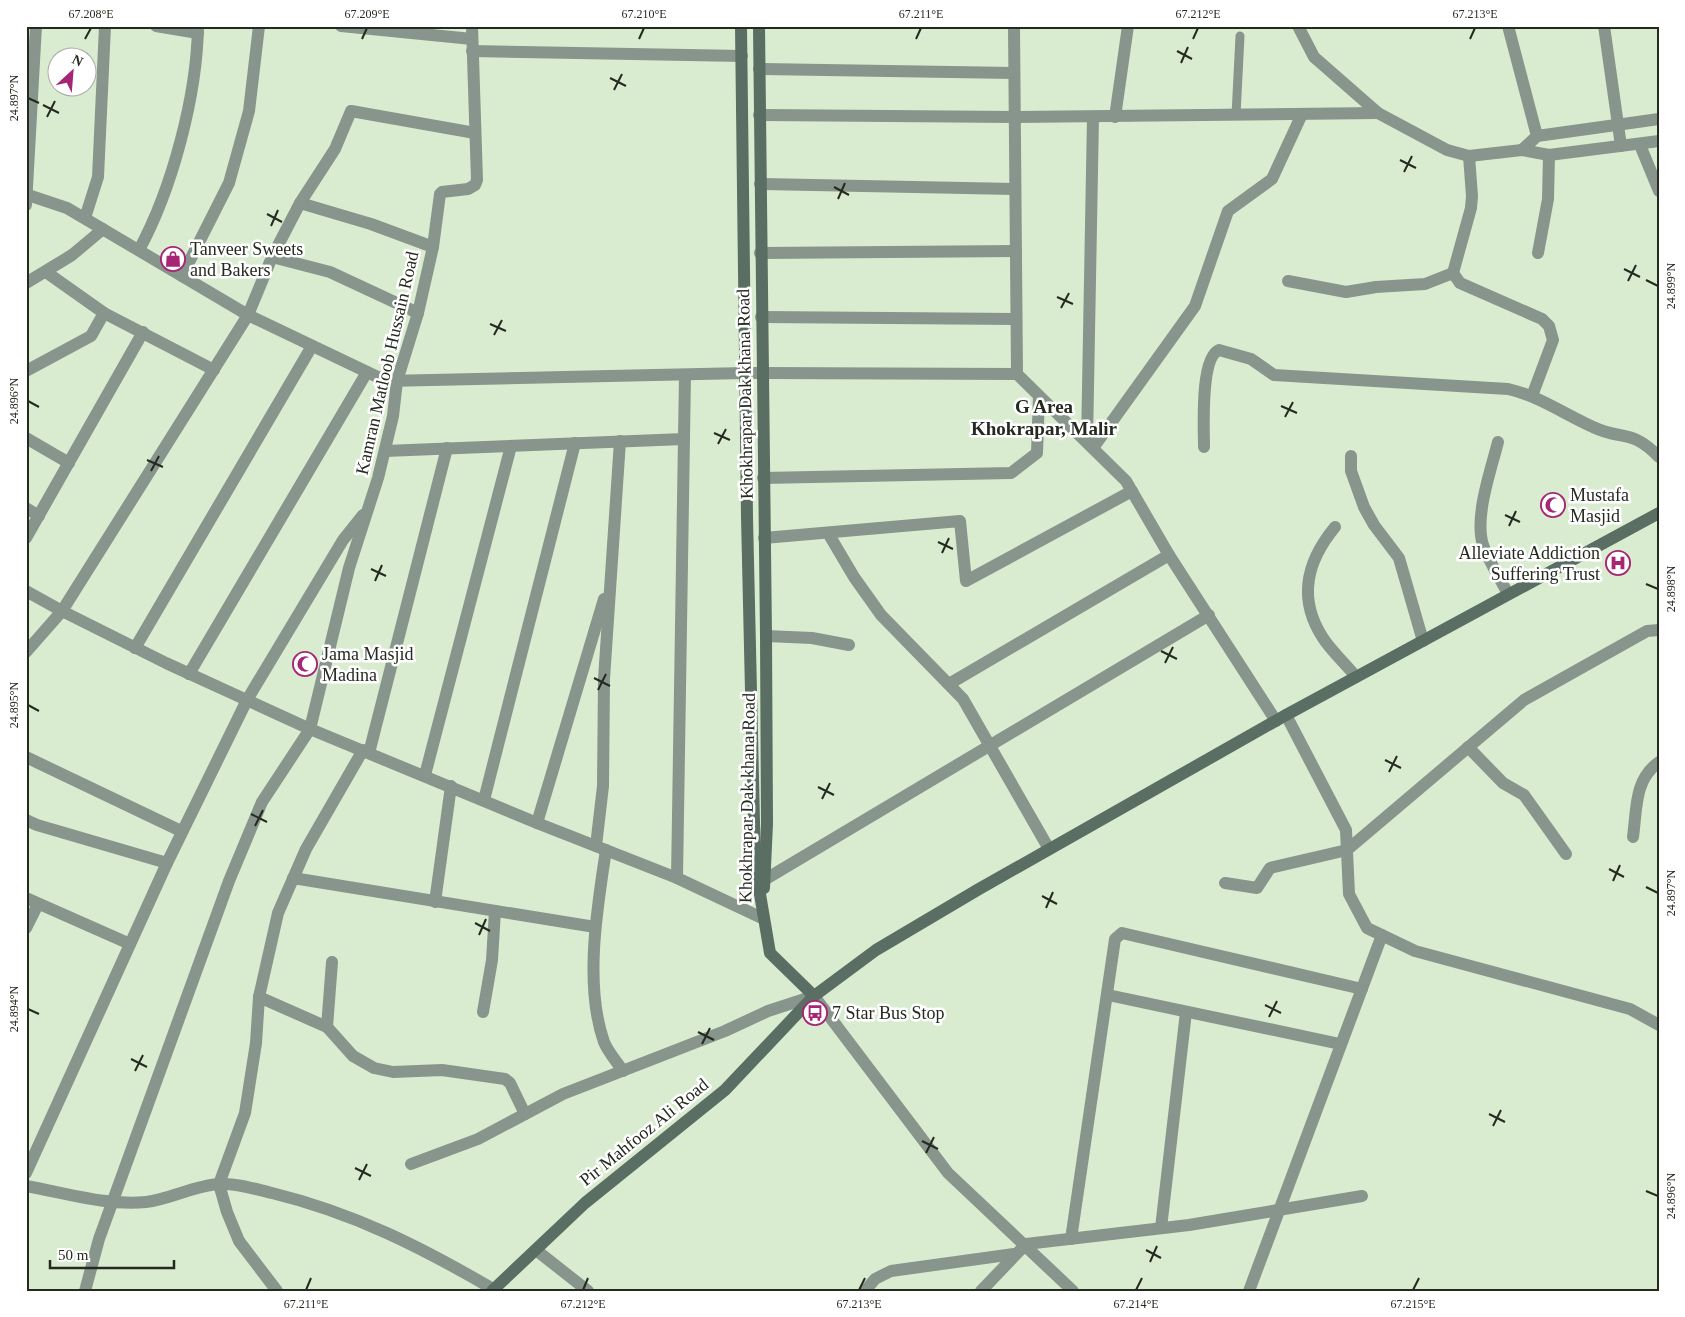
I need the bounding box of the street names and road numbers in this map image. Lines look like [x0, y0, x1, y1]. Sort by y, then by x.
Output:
street label: Kamran Matloob Hussain Road [352, 249, 422, 477]
street label: Khokhrapar Dak khana Road [733, 289, 757, 499]
street label: Khokhrapar Dak khana Road [735, 693, 759, 903]
street label: Pir Mahfooz Ali Road [576, 1074, 712, 1190]

